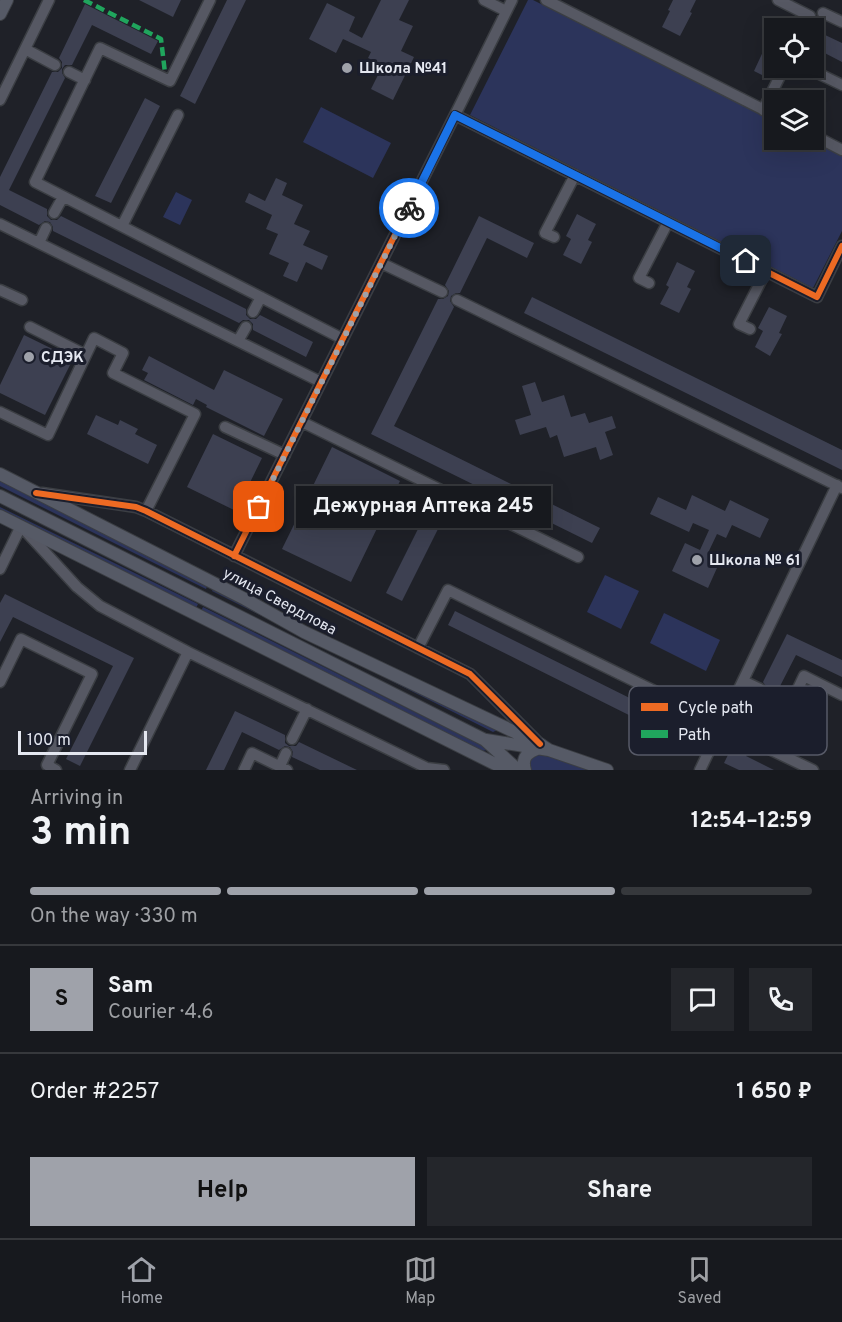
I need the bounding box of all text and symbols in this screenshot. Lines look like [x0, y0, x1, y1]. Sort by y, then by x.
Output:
map controls [764, 18, 824, 150]
button: locate [764, 18, 824, 78]
place label: Школа №41 [359, 60, 447, 79]
marker: Школа №41 [340, 61, 354, 75]
button: layers [764, 90, 824, 150]
courier [379, 178, 439, 238]
icon: bike [393, 192, 426, 225]
pin [720, 235, 771, 286]
icon: home [729, 244, 762, 277]
place label: СДЭК [41, 349, 84, 368]
marker: СДЭК [22, 350, 36, 364]
pin [233, 481, 284, 532]
callout: Дежурная Аптека 245 [295, 486, 550, 528]
icon: bag [242, 490, 275, 523]
text: Дежурная Аптека 245 [313, 494, 534, 520]
place label: Школа № 61 [709, 552, 801, 571]
marker: Школа № 61 [690, 553, 704, 567]
street label: улица Свердлова [219, 564, 339, 640]
legend [629, 686, 827, 755]
text: Cycle path [678, 699, 753, 719]
text: Path [678, 726, 711, 746]
scale bar [18, 728, 147, 756]
text: 100 m [27, 731, 71, 751]
text: Arriving in [30, 786, 123, 812]
text: 12:54–12:59 [691, 808, 812, 835]
text: 3 min [30, 810, 131, 859]
text: On the way · 330 m [30, 904, 198, 930]
button: chat [671, 968, 734, 1031]
button: phone [749, 968, 812, 1031]
text: Sam [108, 973, 153, 1000]
text: S [55, 986, 68, 1013]
text: Courier · 4.6 [108, 1000, 213, 1026]
text: Order #2257 [30, 1079, 159, 1106]
text: 1 650 ₽ [736, 1079, 812, 1106]
button: Help [30, 1157, 415, 1226]
button: Share [427, 1157, 812, 1226]
tab: Home [120, 1253, 163, 1309]
tab: Map [404, 1253, 437, 1309]
tab: Saved [678, 1253, 722, 1309]

